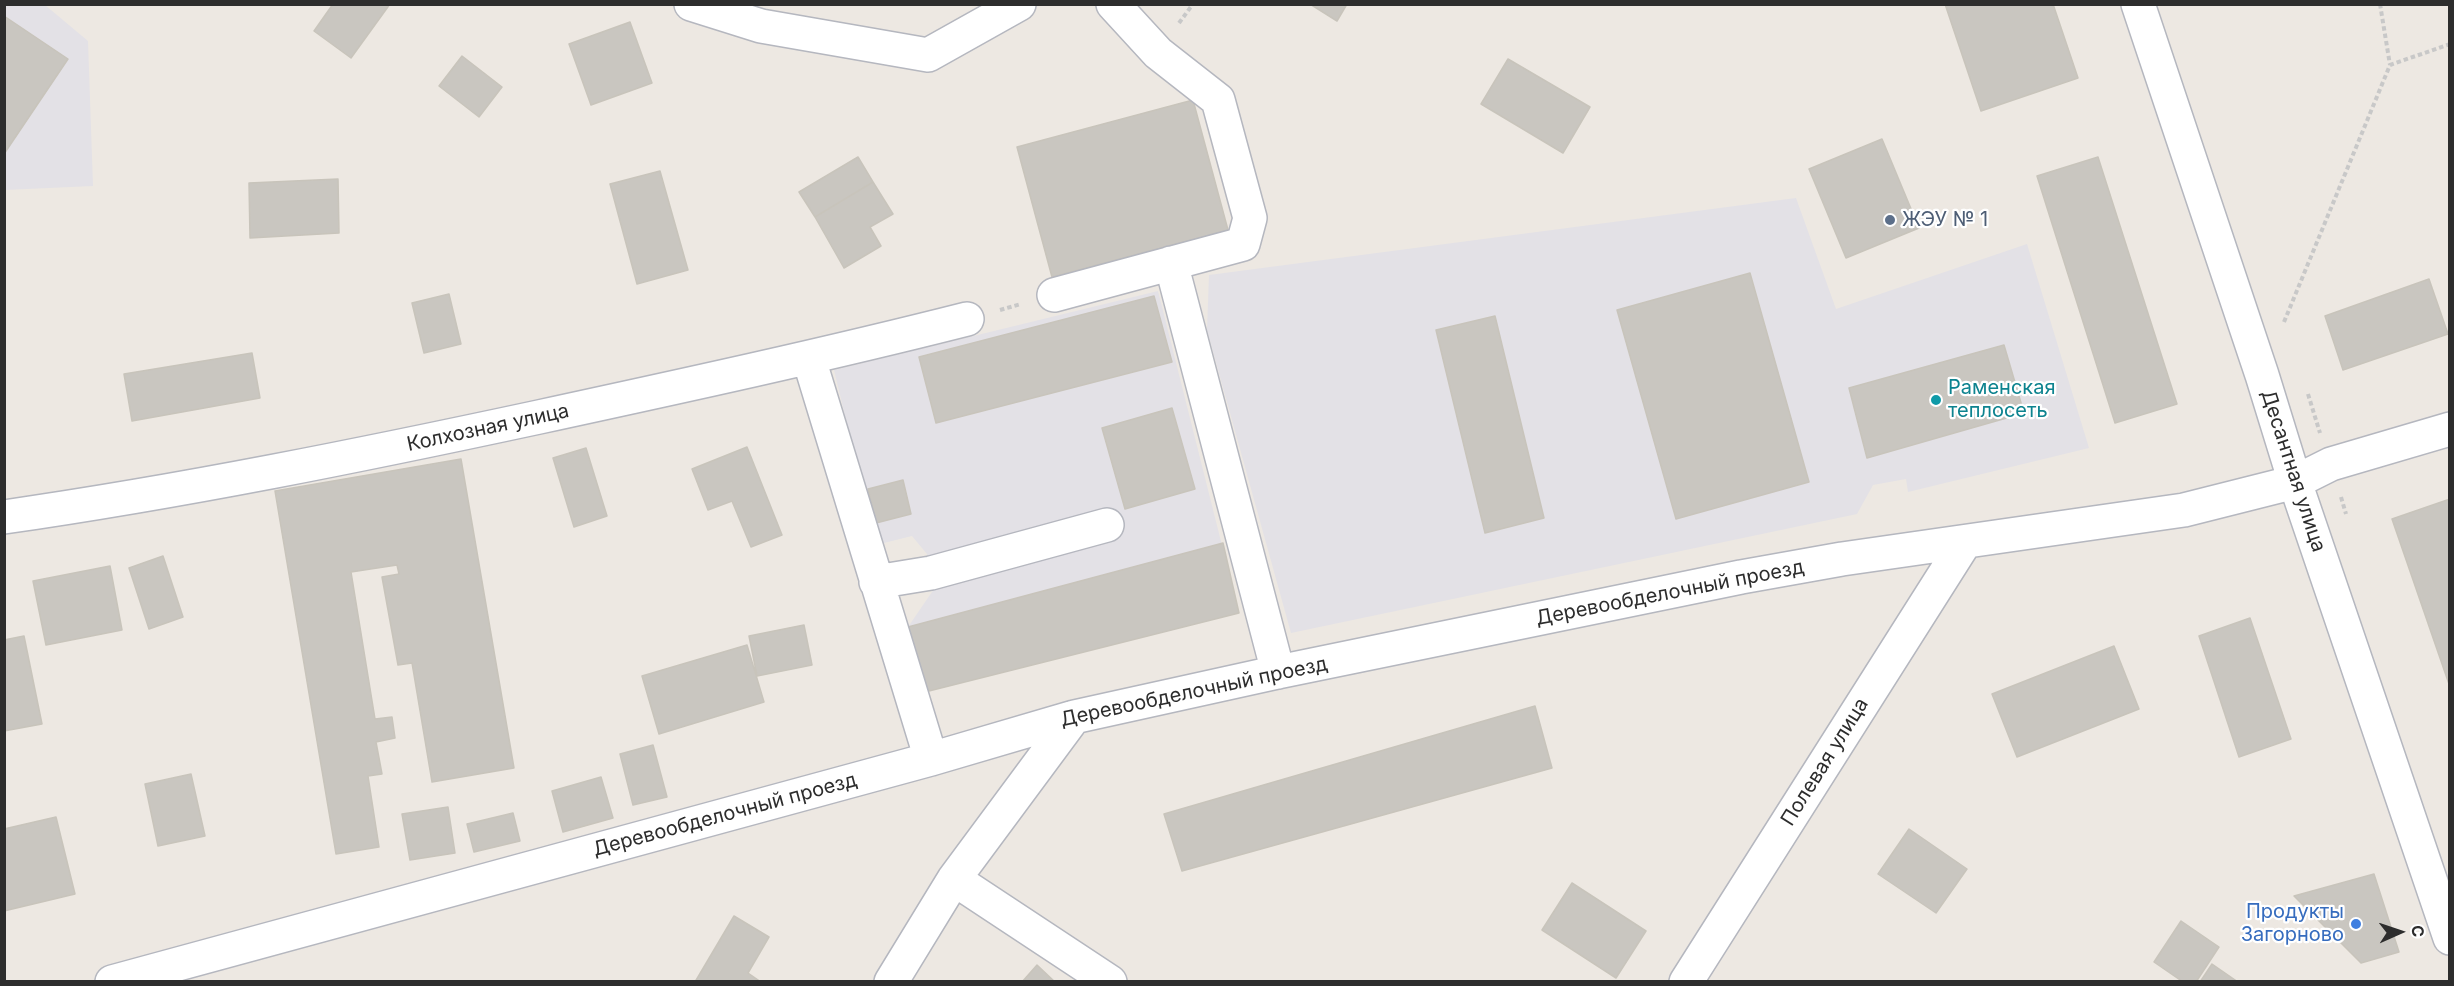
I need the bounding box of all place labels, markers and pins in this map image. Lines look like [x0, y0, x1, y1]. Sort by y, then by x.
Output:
place label: ЖЭУ № 1 [1902, 208, 1988, 232]
marker: ЖЭУ № 1 [1883, 213, 1897, 227]
place label: Раменская теплосеть [1948, 376, 2055, 423]
marker: Раменская теплосеть [1929, 393, 1943, 407]
place label: Продукты Загорново [2241, 900, 2344, 947]
marker: Продукты Загорново [2349, 917, 2363, 931]

